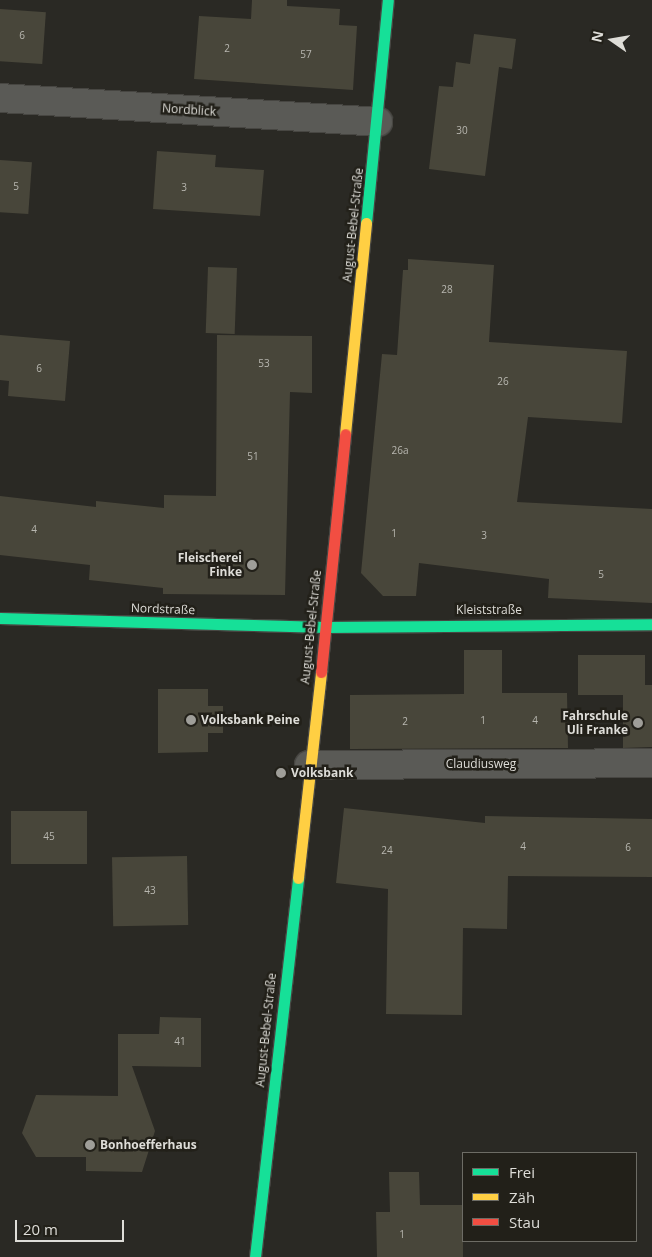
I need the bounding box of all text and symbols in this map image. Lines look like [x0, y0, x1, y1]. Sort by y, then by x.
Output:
north arrow [587, 15, 637, 65]
text: N [586, 29, 607, 44]
house number: 6 [19, 30, 25, 42]
house number: 2 [224, 43, 230, 55]
house number: 57 [300, 49, 312, 61]
street label: Nordblick [162, 101, 216, 119]
house number: 30 [456, 125, 468, 137]
street label: August-Bebel-Straße [340, 167, 366, 283]
house number: 5 [13, 181, 19, 193]
house number: 3 [181, 182, 187, 194]
house number: 28 [441, 284, 453, 296]
house number: 53 [258, 358, 270, 370]
house number: 6 [36, 363, 42, 375]
house number: 26 [497, 376, 509, 388]
house number: 26a [392, 445, 408, 457]
house number: 51 [247, 451, 259, 463]
house number: 4 [31, 524, 37, 536]
house number: 1 [391, 528, 397, 540]
house number: 3 [481, 530, 487, 542]
place label: Fleischerei Finke [178, 551, 242, 579]
marker: Fleischerei Finke [246, 559, 258, 571]
street label: August-Bebel-Straße [298, 569, 324, 685]
house number: 5 [598, 569, 604, 581]
street label: Nordstraße [131, 601, 195, 617]
street label: Kleiststraße [456, 603, 522, 617]
place label: Fahrschule Uli Franke [562, 709, 628, 737]
place label: Volksbank Peine [201, 713, 300, 727]
marker: Volksbank Peine [185, 714, 197, 726]
house number: 1 [480, 715, 486, 727]
house number: 4 [532, 715, 538, 727]
house number: 2 [402, 716, 408, 728]
marker: Fahrschule Uli Franke [632, 717, 644, 729]
street label: Claudiusweg [446, 757, 516, 771]
place label: Volksbank [291, 766, 353, 780]
marker: Volksbank [275, 767, 287, 779]
house number: 45 [43, 831, 55, 843]
house number: 4 [520, 841, 526, 853]
house number: 6 [625, 842, 631, 854]
house number: 24 [381, 845, 393, 857]
house number: 43 [144, 885, 156, 897]
street label: August-Bebel-Straße [253, 972, 279, 1088]
house number: 41 [174, 1036, 186, 1048]
place label: Bonhoefferhaus [100, 1138, 197, 1152]
marker: Bonhoefferhaus [84, 1139, 96, 1151]
legend [462, 1152, 637, 1242]
text: Frei [509, 1162, 535, 1182]
text: Zäh [509, 1187, 535, 1207]
scale bar [18, 1210, 126, 1242]
text: Stau [509, 1212, 540, 1232]
text: 20 m [23, 1219, 58, 1239]
house number: 1 [399, 1229, 405, 1241]

